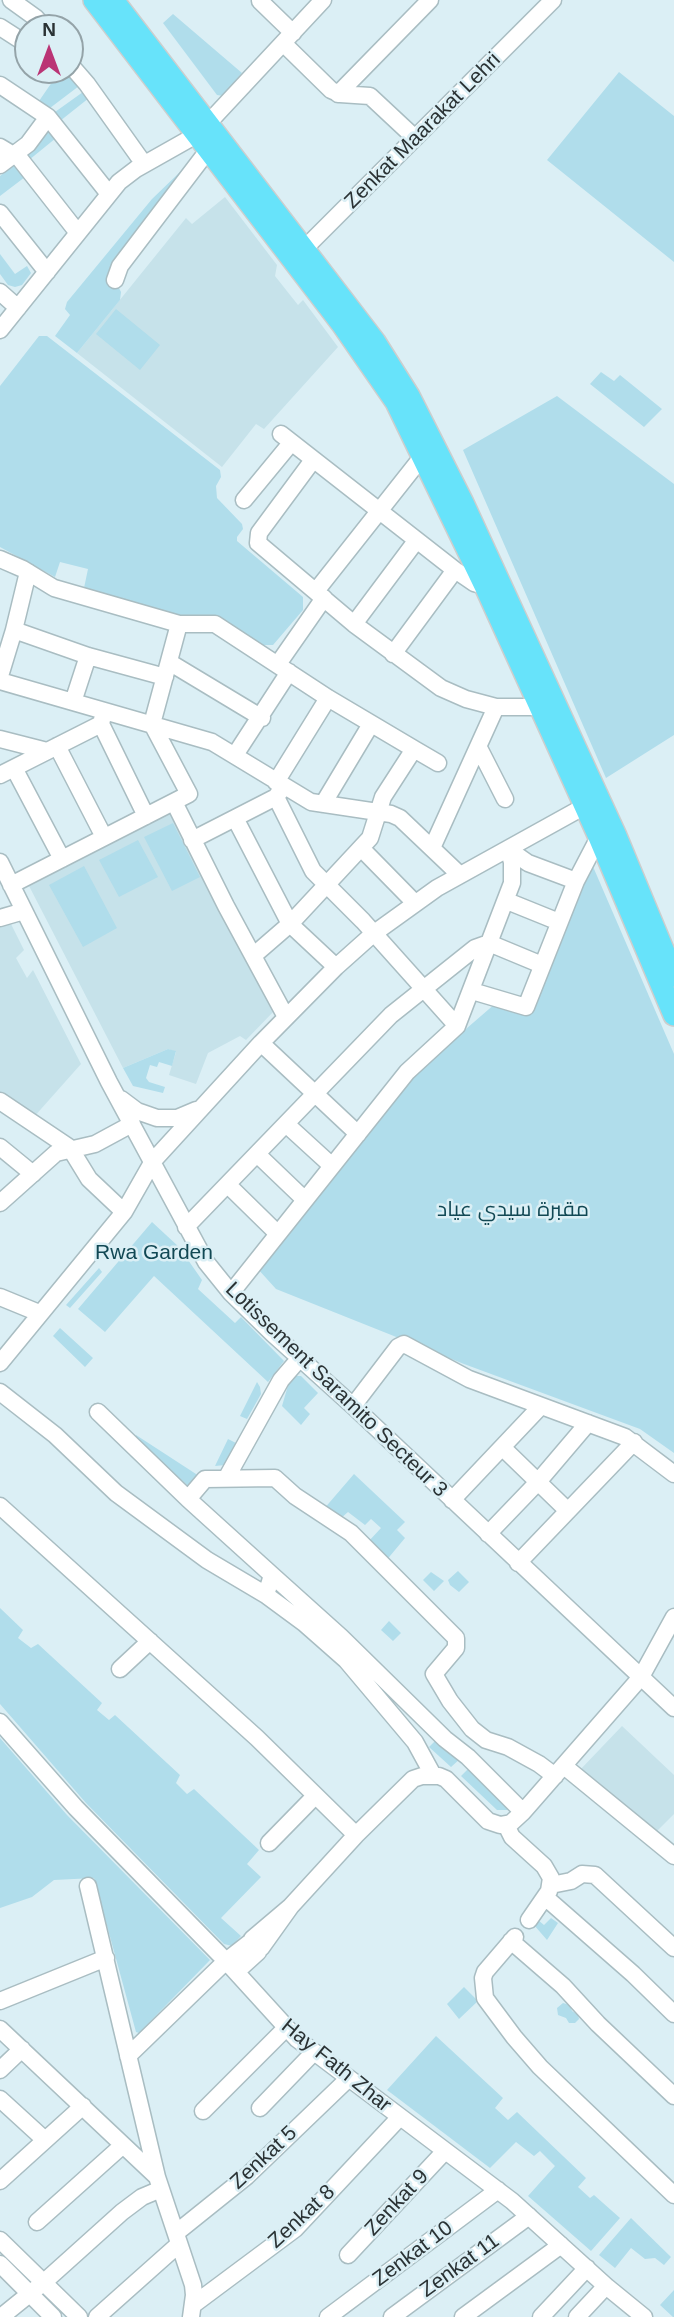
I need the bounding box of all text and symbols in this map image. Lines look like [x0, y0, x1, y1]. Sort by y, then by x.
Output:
north arrow [14, 14, 84, 84]
text: N [42, 19, 56, 40]
street label: Zenkat Maarakat Lehri [340, 48, 506, 214]
park label: مقبرة سيدي عياد [437, 1197, 589, 1223]
park label: Rwa Garden [95, 1240, 213, 1266]
street label: Lotissement Saramito Secteur 3 [220, 1277, 452, 1503]
street label: Hay Fath Zhar [276, 2014, 396, 2118]
street label: Zenkat 5 [226, 2121, 302, 2195]
street label: Zenkat 9 [360, 2165, 434, 2241]
street label: Zenkat 8 [264, 2180, 340, 2254]
street label: Zenkat 10 [368, 2216, 458, 2292]
street label: Zenkat 11 [415, 2229, 505, 2303]

